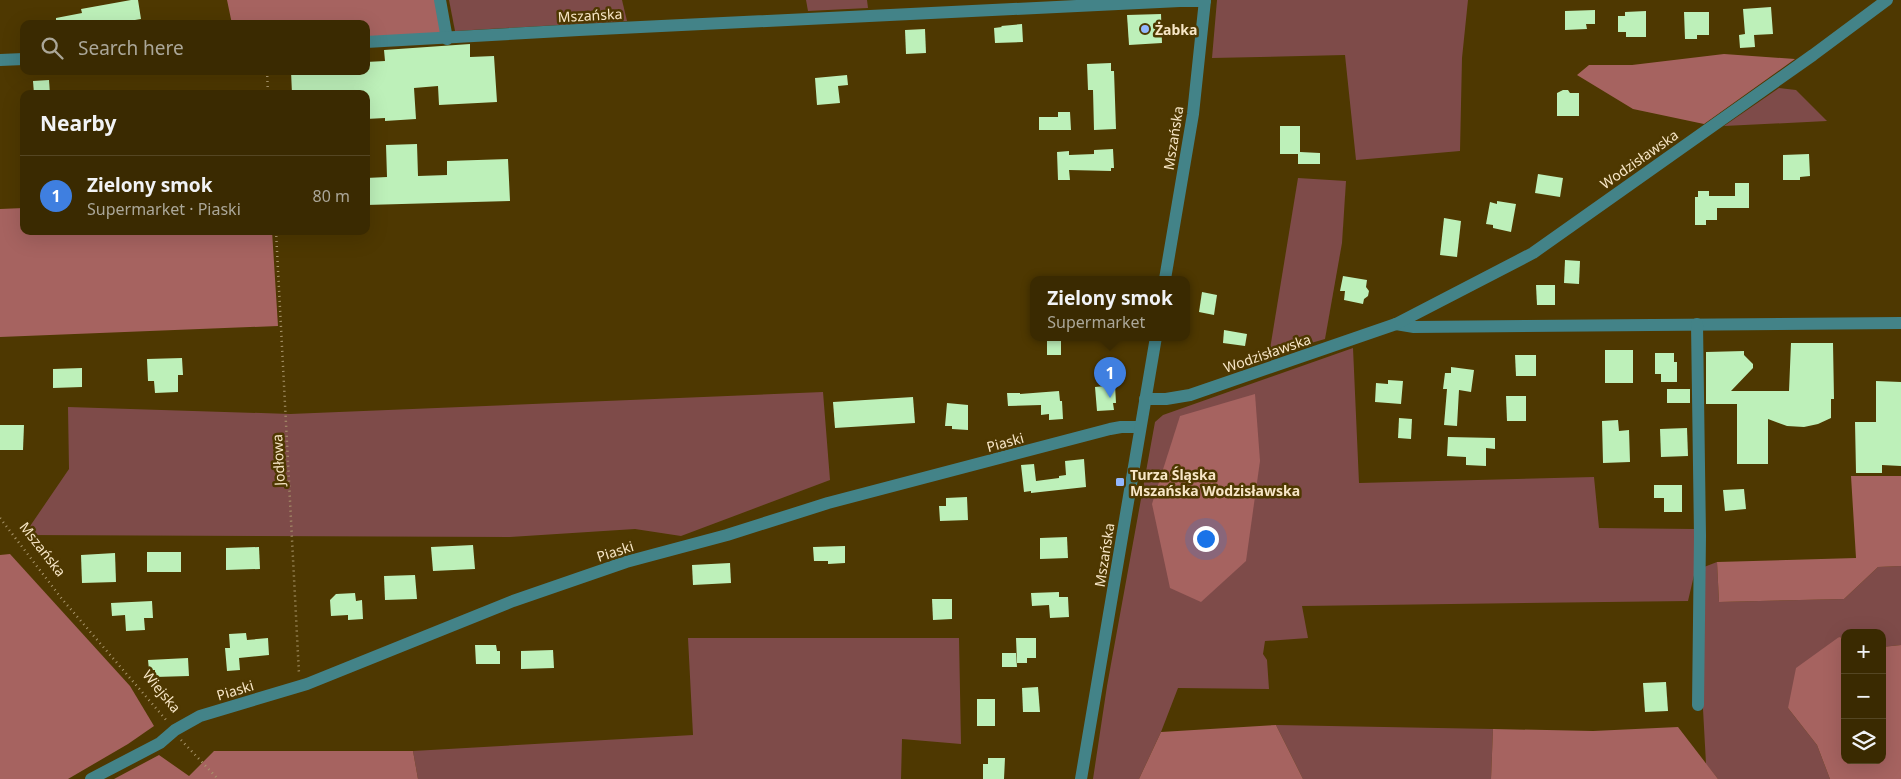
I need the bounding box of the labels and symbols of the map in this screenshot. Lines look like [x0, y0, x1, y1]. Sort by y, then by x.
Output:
street label: Mszańska [557, 4, 623, 26]
place label: Żabka [1155, 20, 1197, 39]
marker: Żabka [1139, 23, 1151, 35]
street label: Mszańska [1159, 105, 1187, 171]
street label: Wodzisławska [1596, 125, 1682, 193]
street label: Wodzisławska [1221, 329, 1313, 377]
pin: 1 [1094, 357, 1126, 398]
street label: Piaski [984, 428, 1026, 456]
street label: Jodłowa [267, 434, 289, 488]
place label: Turza Śląska Mszańska Wodzisławska [1130, 465, 1300, 500]
marker: Turza Śląska Mszańska Wodzisławska [1114, 476, 1126, 488]
street label: Mszańska [16, 518, 70, 580]
street label: Mszańska [1090, 522, 1118, 588]
your location [1193, 526, 1219, 552]
street label: Piaski [594, 536, 636, 566]
street label: Wiejska [139, 666, 185, 716]
street label: Piaski [214, 675, 256, 705]

